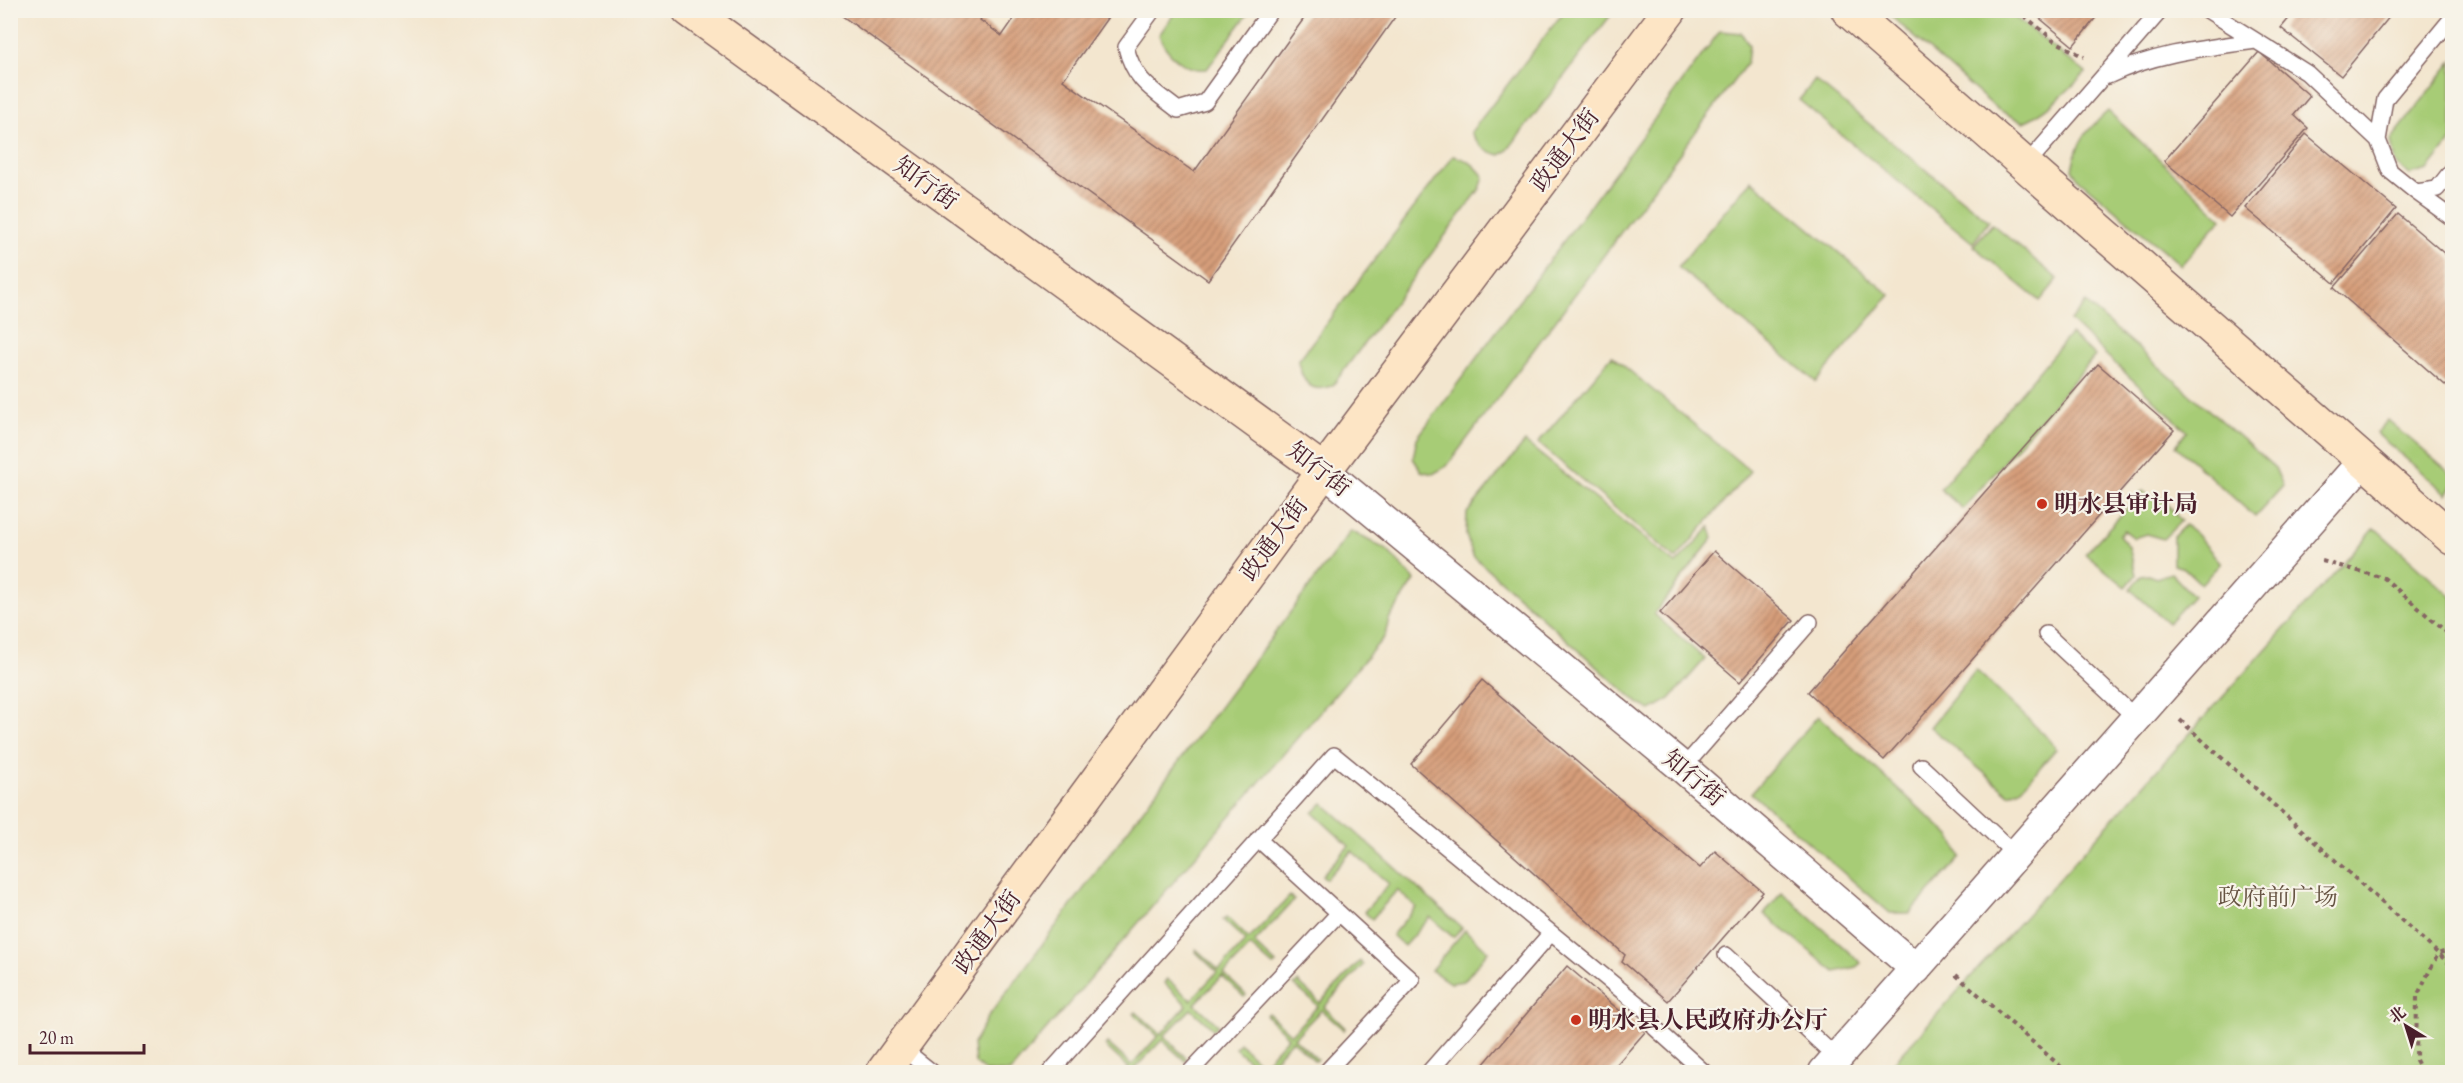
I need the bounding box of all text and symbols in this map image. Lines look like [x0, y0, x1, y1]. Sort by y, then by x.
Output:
street label: 政通大街 [1523, 102, 1606, 197]
street label: 知行街 [888, 149, 965, 216]
street label: 知行街 [1281, 434, 1357, 503]
place label: 明水县审计局 [2054, 488, 2198, 519]
street label: 政通大街 [1233, 491, 1314, 587]
marker: 明水县审计局 [2035, 497, 2049, 511]
street label: 知行街 [1657, 743, 1732, 813]
park label: 政府前广场 [2218, 881, 2338, 912]
street label: 政通大街 [946, 884, 1027, 980]
north arrow [2376, 996, 2436, 1056]
text: 北 [2384, 1001, 2410, 1028]
place label: 明水县人民政府办公厅 [1588, 1004, 1828, 1035]
marker: 明水县人民政府办公厅 [1569, 1013, 1583, 1027]
scale bar [30, 1017, 144, 1055]
text: 20 m [39, 1026, 74, 1049]

